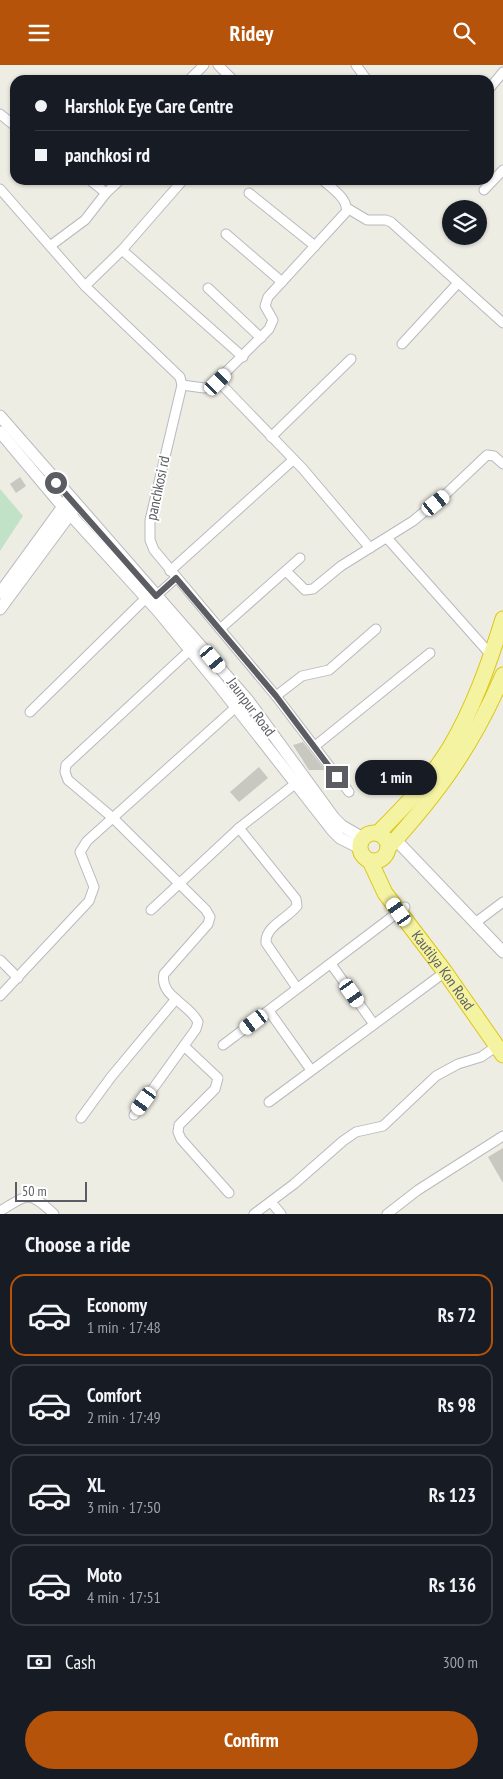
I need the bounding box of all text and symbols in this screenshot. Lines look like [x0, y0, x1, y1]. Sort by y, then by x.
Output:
icon: menu [25, 19, 53, 47]
text: Ridey [230, 19, 273, 47]
icon: search [450, 19, 478, 47]
text: Harshlok Eye Care Centre [65, 94, 233, 118]
text: panchkosi rd [65, 143, 150, 167]
map controls [442, 200, 487, 245]
button: layers [442, 200, 487, 245]
car [202, 366, 233, 398]
street label: panchkosi rd [141, 454, 174, 522]
route start [45, 472, 67, 494]
car [419, 488, 452, 518]
car [197, 643, 228, 675]
street label: Jaunpur Road [223, 673, 280, 740]
callout: 1 min [354, 759, 437, 795]
route end [326, 766, 348, 788]
text: 1 min [380, 767, 412, 787]
car [384, 895, 413, 929]
street label: Kautilya Kon Road [408, 926, 479, 1014]
car [337, 976, 366, 1010]
car [237, 1007, 270, 1037]
car [129, 1084, 158, 1118]
scale bar [15, 1179, 88, 1202]
text: 50 m [22, 1182, 47, 1200]
text: Choose a ride [25, 1230, 130, 1258]
icon: car [27, 1293, 72, 1338]
text: Economy [87, 1293, 147, 1317]
text: Rs 72 [438, 1303, 476, 1327]
text: 1 min · 17:48 [87, 1317, 161, 1337]
icon: car [27, 1383, 72, 1428]
text: Comfort [87, 1383, 141, 1407]
text: Rs 98 [438, 1393, 476, 1417]
text: 2 min · 17:49 [87, 1407, 161, 1427]
icon: car [27, 1473, 72, 1518]
text: XL [87, 1473, 105, 1497]
text: Rs 123 [429, 1483, 476, 1507]
text: 3 min · 17:50 [87, 1497, 161, 1517]
icon: car [27, 1563, 72, 1608]
text: Moto [87, 1563, 122, 1587]
text: Rs 136 [429, 1573, 476, 1597]
text: 4 min · 17:51 [87, 1587, 161, 1607]
icon: cash [25, 1648, 53, 1676]
text: Cash [65, 1650, 96, 1674]
text: 300 m [443, 1652, 478, 1672]
button: Confirm [25, 1711, 478, 1769]

